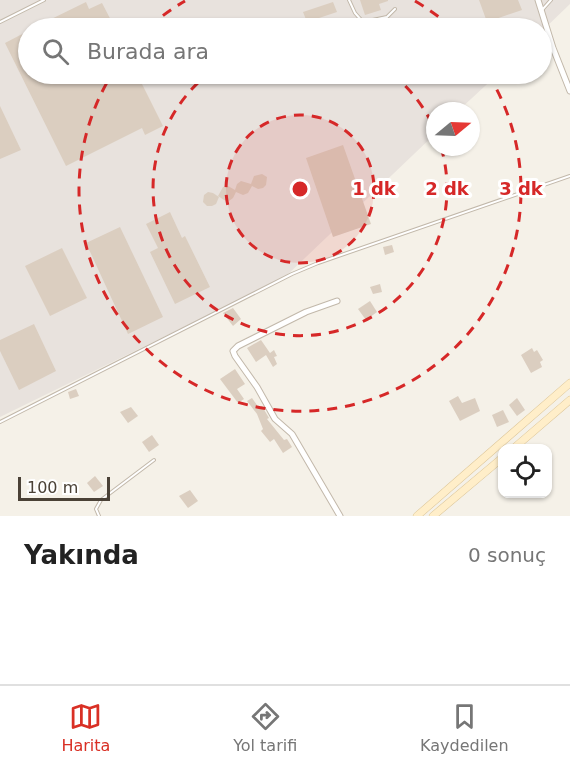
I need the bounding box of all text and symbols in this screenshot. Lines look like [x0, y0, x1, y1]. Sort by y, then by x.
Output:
search box [18, 18, 552, 84]
icon: search [39, 35, 72, 68]
text: Burada ara [87, 39, 209, 64]
north arrow [426, 102, 480, 156]
text: 1 dk [352, 178, 397, 199]
text: 2 dk [425, 178, 470, 199]
text: 3 dk [499, 178, 544, 199]
centre of rings [290, 179, 310, 199]
map controls [498, 444, 552, 498]
button: locate [498, 444, 552, 498]
scale bar [18, 474, 110, 502]
text: 100 m [27, 478, 78, 497]
text: Yakında [24, 540, 139, 570]
text: 0 sonuç [468, 543, 546, 567]
tab: Harita [61, 700, 110, 755]
tab: Yol tarifi [233, 700, 297, 755]
tab: Kaydedilen [420, 700, 509, 755]

